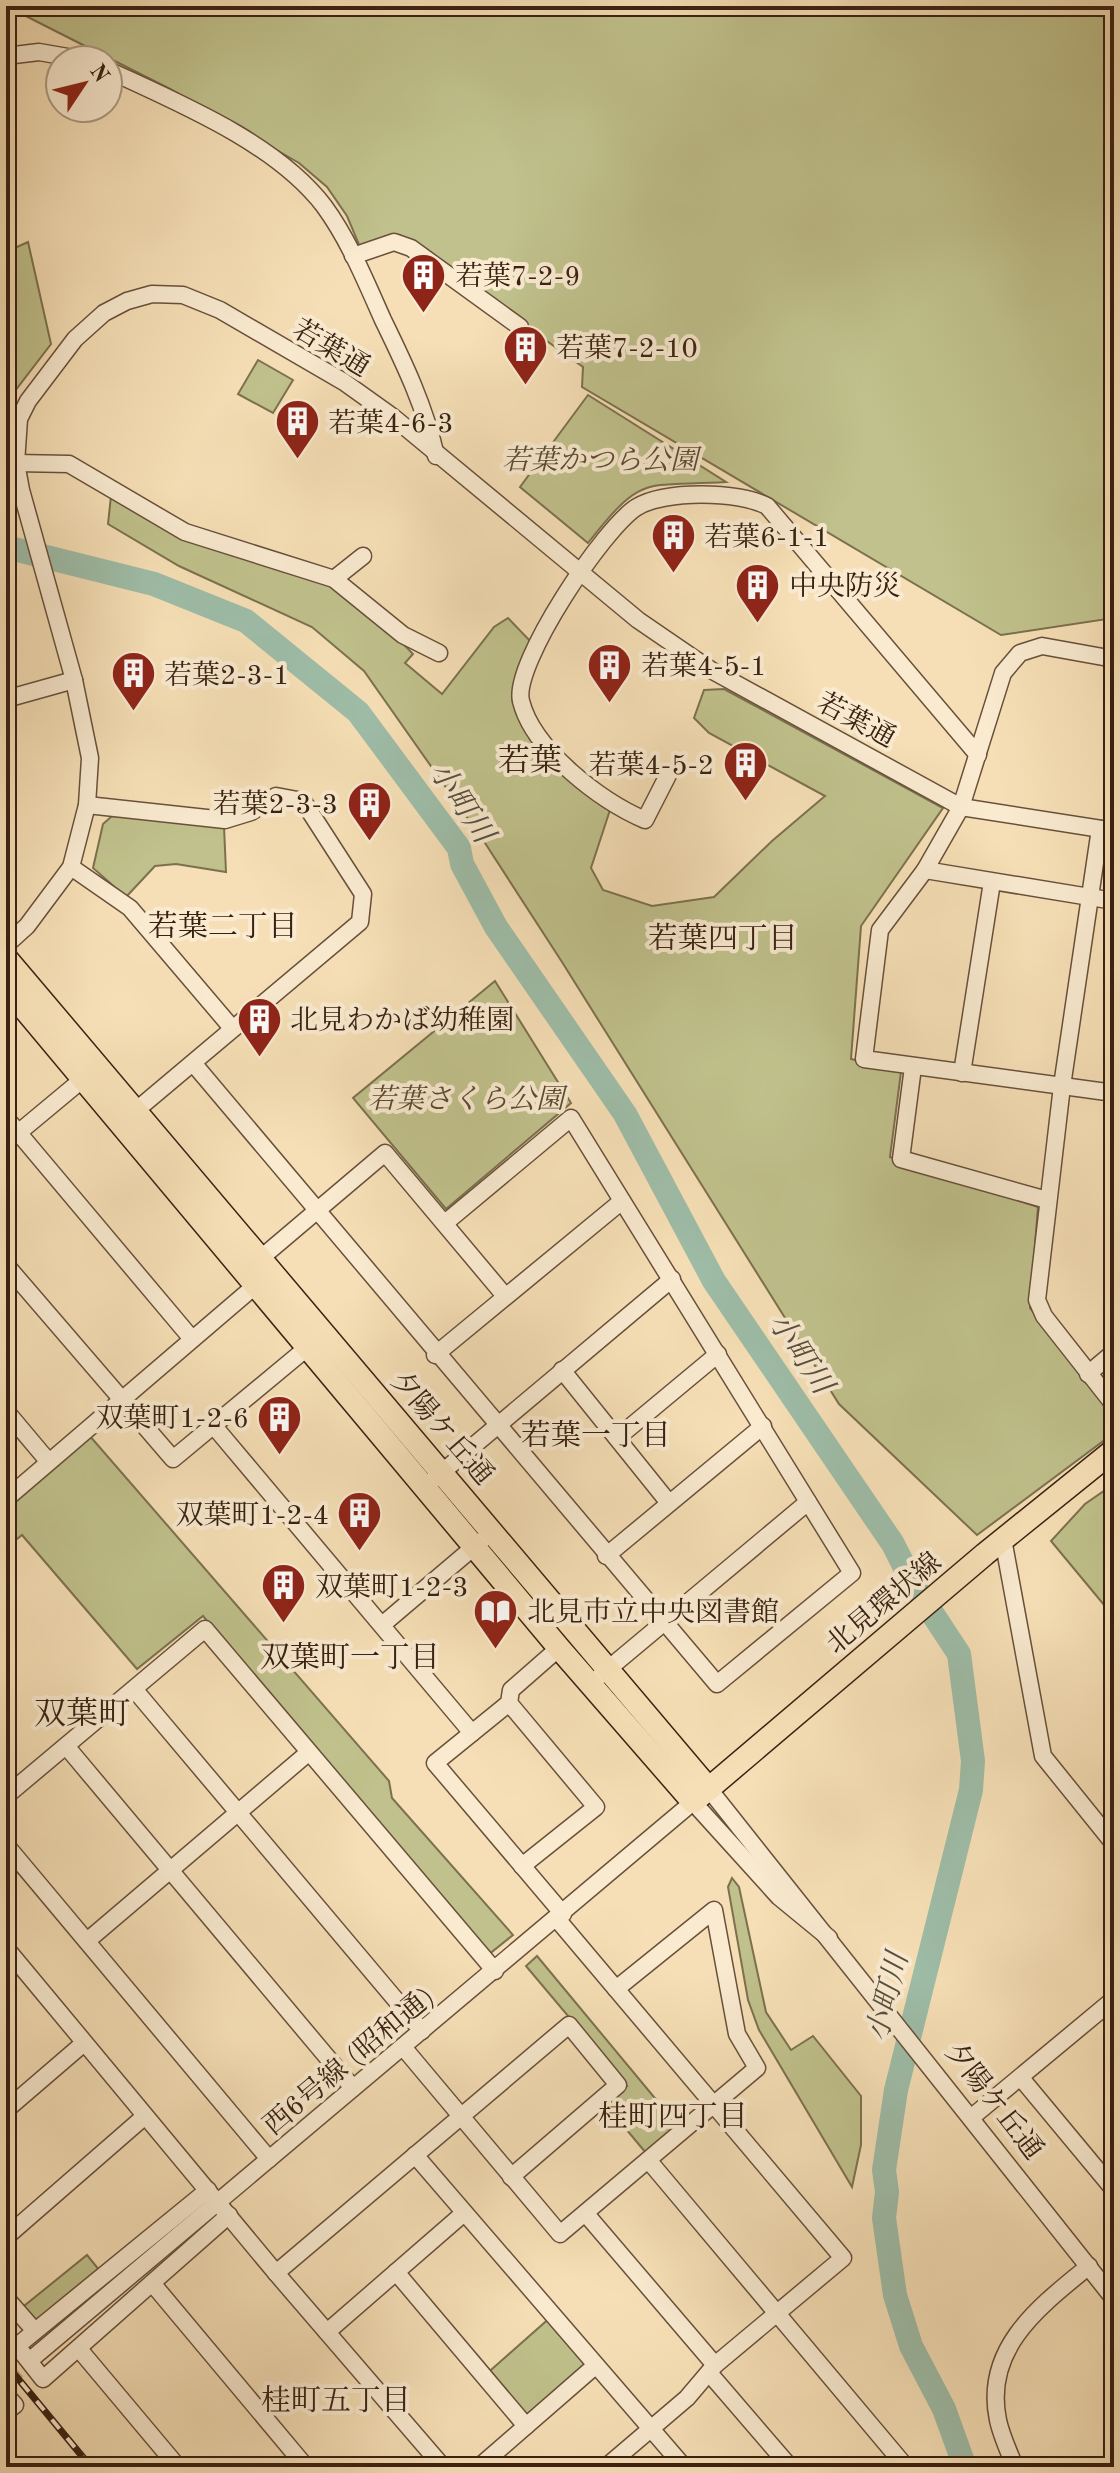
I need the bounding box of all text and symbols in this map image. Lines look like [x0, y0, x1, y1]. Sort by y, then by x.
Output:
north arrow [44, 44, 124, 124]
text: N [85, 60, 113, 87]
building icon: 若葉7-2-9 [400, 251, 448, 314]
place label: 若葉7-2-9 [455, 261, 580, 292]
street label: 若葉通 [287, 313, 375, 383]
building icon: 若葉7-2-10 [501, 323, 549, 386]
place label: 若葉7-2-10 [556, 333, 698, 364]
building icon: 若葉4-6-3 [273, 398, 321, 461]
place label: 若葉4-6-3 [328, 408, 453, 439]
park label: 若葉かつら公園 [502, 445, 702, 476]
building icon: 若葉6-1-1 [649, 512, 697, 575]
place label: 若葉6-1-1 [704, 522, 829, 553]
building icon: 中央防災 [734, 561, 782, 624]
place label: 中央防災 [789, 571, 901, 602]
building icon: 若葉4-5-1 [586, 641, 634, 704]
building icon: 若葉2-3-1 [109, 650, 157, 713]
place label: 若葉4-5-1 [641, 651, 766, 682]
place label: 若葉2-3-1 [164, 660, 289, 691]
street label: 若葉通 [812, 687, 901, 754]
building icon: 若葉4-5-2 [721, 740, 769, 803]
district label: 若葉 [498, 743, 562, 779]
place label: 若葉4-5-2 [589, 750, 714, 781]
water label: 小町川 [423, 756, 501, 851]
building icon: 若葉2-3-3 [345, 779, 393, 842]
place label: 若葉2-3-3 [213, 789, 338, 820]
district label: 若葉二丁目 [148, 910, 298, 943]
district label: 若葉四丁目 [648, 922, 798, 955]
building icon: 北見わかば幼稚園 [235, 995, 283, 1058]
place label: 北見わかば幼稚園 [290, 1005, 514, 1036]
park label: 若葉さくら公園 [368, 1084, 568, 1115]
water label: 小町川 [762, 1307, 840, 1402]
street label: 夕陽ケ丘通 [384, 1365, 499, 1491]
building icon: 双葉町1-2-6 [256, 1393, 304, 1456]
place label: 双葉町1-2-6 [96, 1403, 249, 1434]
district label: 若葉一丁目 [521, 1419, 671, 1452]
building icon: 双葉町1-2-4 [336, 1490, 384, 1553]
place label: 双葉町1-2-4 [176, 1500, 329, 1531]
street label: 北見環状線 [820, 1546, 948, 1660]
building icon: 双葉町1-2-3 [260, 1562, 308, 1625]
place label: 双葉町1-2-3 [315, 1572, 468, 1603]
library icon: 北見市立中央図書館 [472, 1587, 520, 1650]
place label: 北見市立中央図書館 [527, 1597, 779, 1628]
district label: 双葉町一丁目 [260, 1642, 440, 1674]
district label: 双葉町 [34, 1696, 130, 1732]
water label: 小町川 [862, 1947, 915, 2045]
street label: 西6号線 (昭和通) [257, 1981, 440, 2141]
street label: 夕陽ケ丘通 [939, 2036, 1049, 2166]
district label: 桂町四丁目 [598, 2101, 748, 2133]
district label: 桂町五丁目 [261, 2385, 411, 2417]

